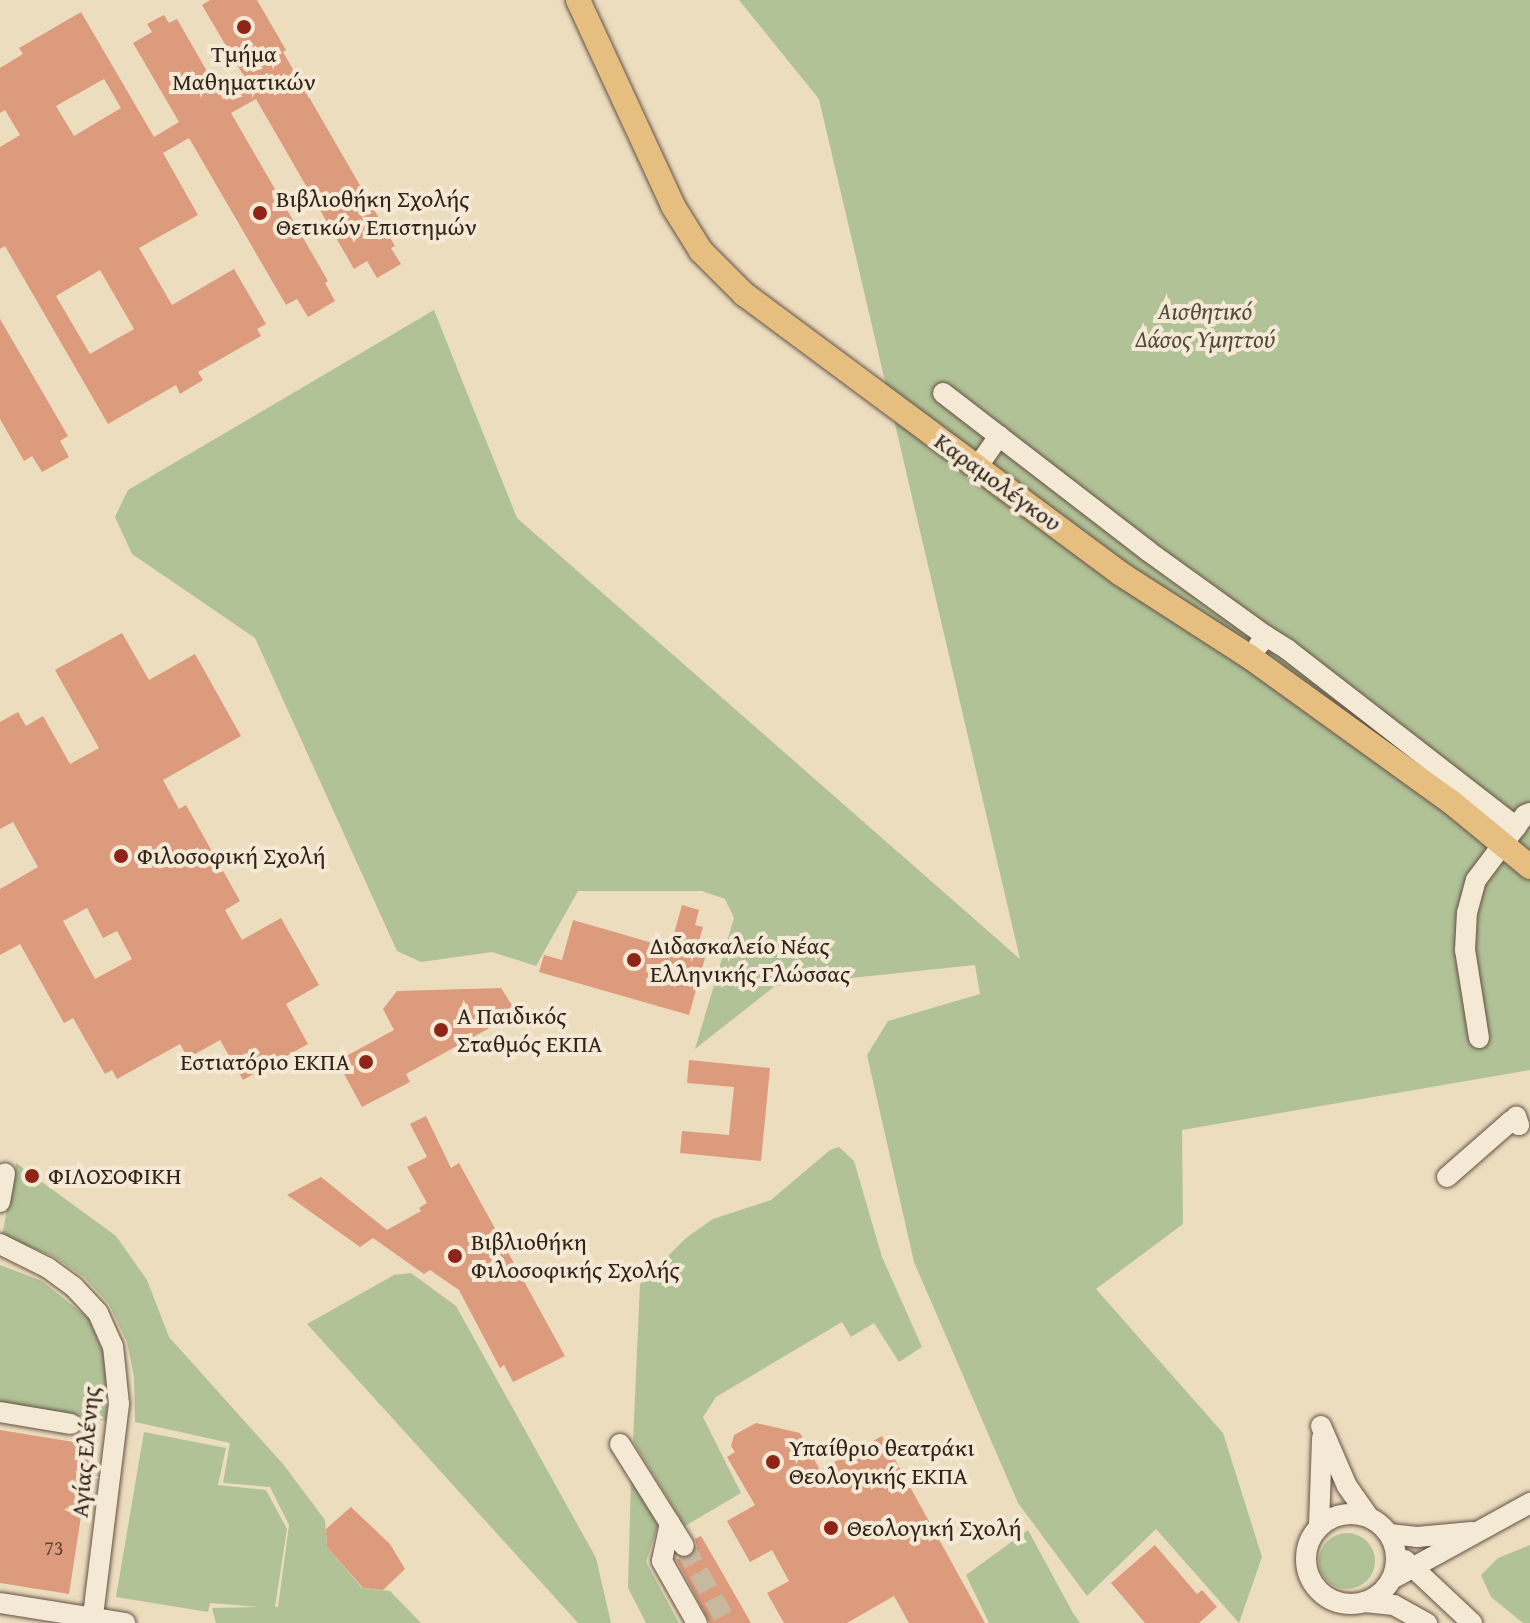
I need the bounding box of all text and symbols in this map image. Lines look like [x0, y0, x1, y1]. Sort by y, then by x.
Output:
marker: Τμήμα Μαθηματικών [235, 18, 253, 36]
place label: Τμήμα Μαθηματικών [172, 40, 316, 96]
place label: Βιβλιοθήκη Σχολής Θετικών Επιστημών [276, 185, 477, 241]
marker: Βιβλιοθήκη Σχολής Θετικών Επιστημών [251, 204, 269, 222]
park label: Αισθητικό Δάσος Υμηττού [1135, 297, 1275, 353]
street label: Καραμολέγκου [929, 426, 1067, 538]
place label: Φιλοσοφική Σχολή [137, 842, 325, 870]
marker: Φιλοσοφική Σχολή [112, 847, 130, 865]
place label: Διδασκαλείο Νέας Ελληνικής Γλώσσας [650, 932, 850, 988]
marker: Διδασκαλείο Νέας Ελληνικής Γλώσσας [625, 951, 643, 969]
place label: Α Παιδικός Σταθμός ΕΚΠΑ [457, 1002, 602, 1058]
marker: Α Παιδικός Σταθμός ΕΚΠΑ [432, 1021, 450, 1039]
place label: Εστιατόριο ΕΚΠΑ [180, 1048, 350, 1076]
marker: Εστιατόριο ΕΚΠΑ [357, 1053, 375, 1071]
place label: ΦΙΛΟΣΟΦΙΚΗ [48, 1162, 181, 1190]
marker: ΦΙΛΟΣΟΦΙΚΗ [23, 1167, 41, 1185]
place label: Βιβλιοθήκη Φιλοσοφικής Σχολής [471, 1228, 680, 1284]
marker: Βιβλιοθήκη Φιλοσοφικής Σχολής [446, 1247, 464, 1265]
street label: Αγίας Ελένης [65, 1385, 105, 1519]
place label: Υπαίθριο θεατράκι Θεολογικής ΕΚΠΑ [789, 1434, 975, 1490]
marker: Υπαίθριο θεατράκι Θεολογικής ΕΚΠΑ [764, 1453, 782, 1471]
place label: Θεολογική Σχολή [847, 1514, 1022, 1542]
marker: Θεολογική Σχολή [822, 1519, 840, 1537]
house number: 73 [44, 1535, 64, 1559]

